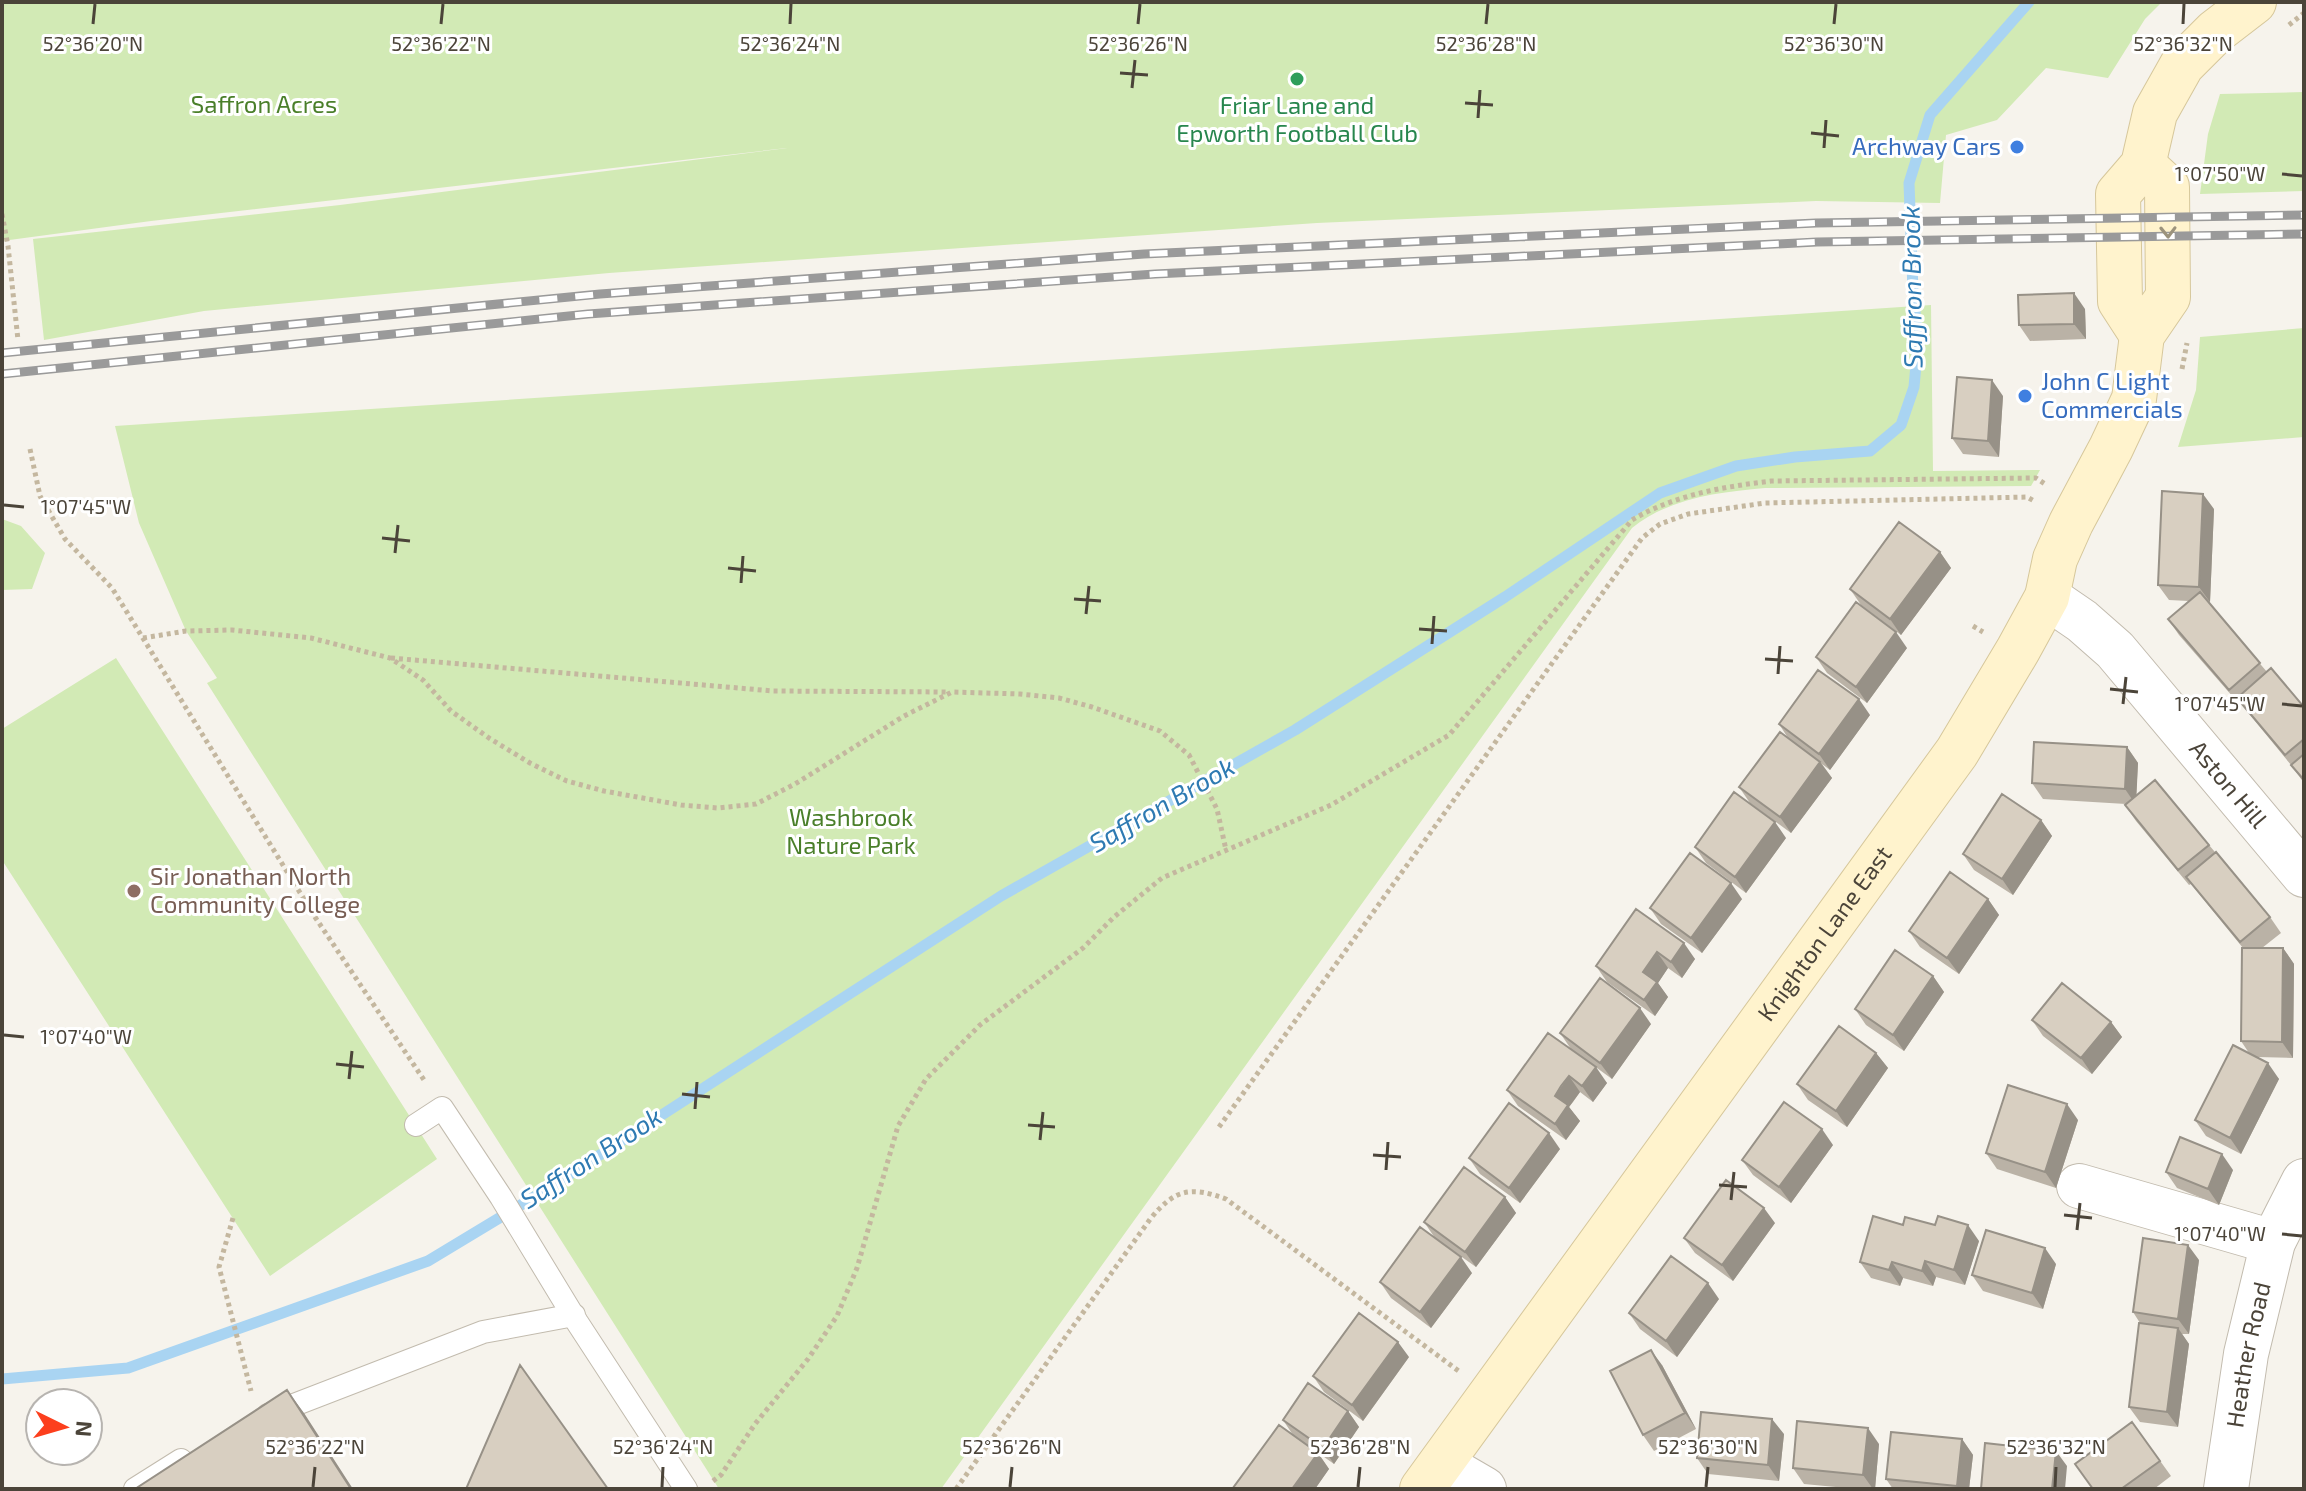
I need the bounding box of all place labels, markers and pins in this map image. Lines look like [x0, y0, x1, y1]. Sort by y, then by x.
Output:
marker: Friar Lane and Epworth Football Club [1288, 70, 1306, 88]
place label: Friar Lane and Epworth Football Club [1176, 90, 1418, 147]
place label: Archway Cars [1852, 131, 2001, 160]
marker: Archway Cars [2008, 138, 2026, 156]
place label: John C Light Commercials [2041, 366, 2183, 423]
marker: John C Light Commercials [2016, 387, 2034, 405]
place label: Sir Jonathan North Community College [150, 861, 360, 918]
marker: Sir Jonathan North Community College [125, 882, 143, 900]

